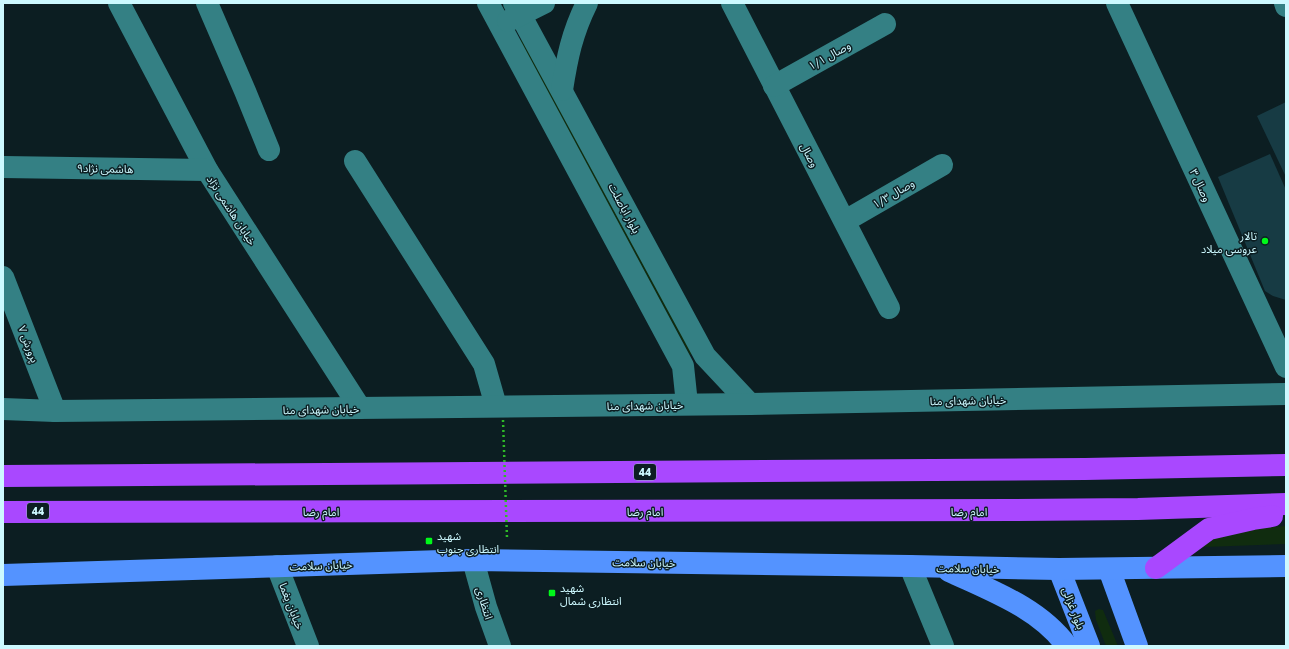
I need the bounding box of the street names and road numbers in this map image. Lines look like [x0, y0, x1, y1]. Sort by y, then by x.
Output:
street label: وصال ۱/۱ [806, 38, 853, 73]
street label: وصال [797, 141, 822, 170]
street label: هاشمی نژاد۹ [77, 161, 133, 176]
street label: وصال ۳ [1187, 167, 1214, 204]
street label: خیابان هاشمی نژاد [204, 173, 260, 248]
street label: وصال ۱/۳ [870, 176, 917, 211]
street label: بلوار اباصلت [605, 181, 644, 236]
street label: پرورش ۷ [14, 324, 42, 365]
street label: خیابان شهدای منا [930, 393, 1007, 408]
street label: خیابان شهدای منا [607, 398, 684, 413]
street label: خیابان شهدای منا [283, 402, 360, 417]
road number: 44 [634, 464, 656, 480]
road number: 44 [27, 503, 49, 519]
street label: امام رضا [303, 505, 339, 520]
street label: امام رضا [627, 505, 663, 520]
street label: امام رضا [951, 505, 987, 520]
street label: خیابان سلامت [612, 555, 676, 570]
street label: خیابان سلامت [289, 557, 353, 574]
street label: خیابان سلامت [936, 561, 1000, 576]
street label: خیابان یغما [276, 581, 307, 632]
street label: انتظاری [473, 585, 496, 621]
street label: بلوار غزالی [1059, 585, 1088, 631]

